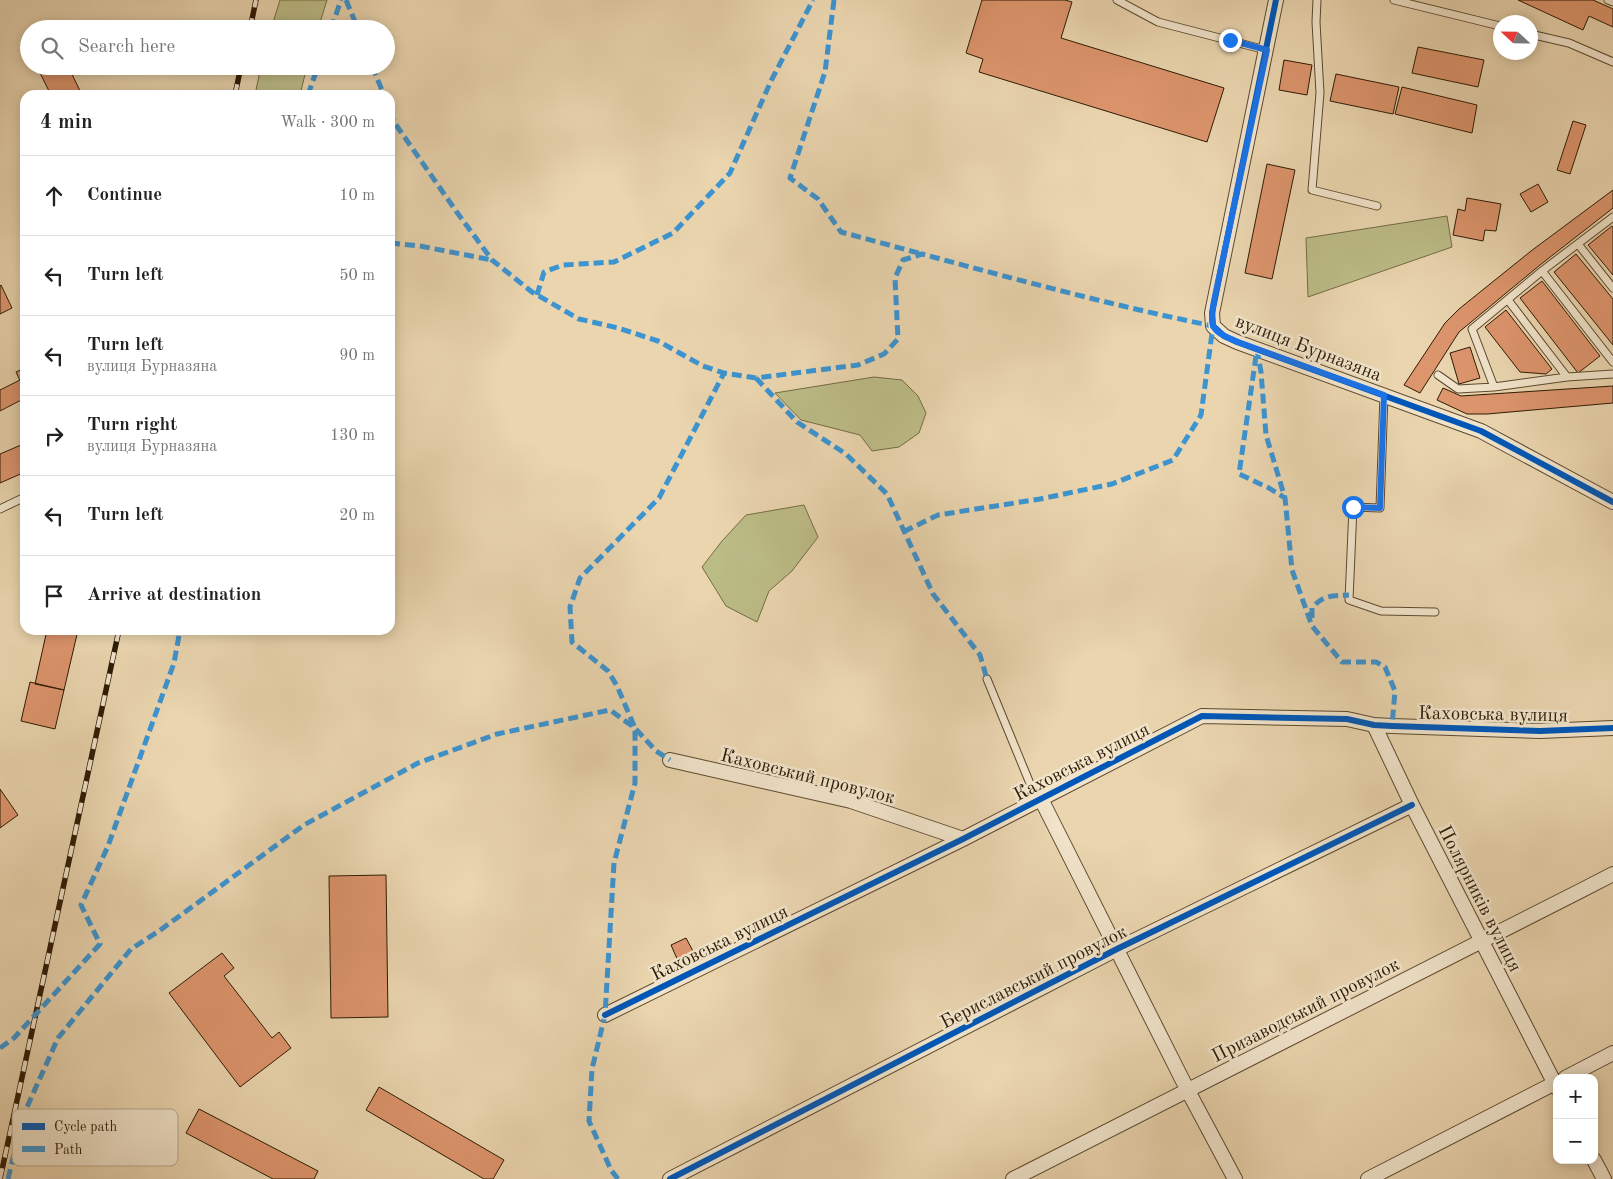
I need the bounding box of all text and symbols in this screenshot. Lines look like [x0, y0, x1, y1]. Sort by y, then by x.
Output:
north arrow [1493, 15, 1538, 60]
search box [20, 20, 395, 75]
route end [1219, 29, 1242, 52]
icon: search [38, 34, 66, 62]
text: Search here [78, 38, 175, 57]
text: 4 min [40, 112, 93, 133]
text: Walk · 300 m [280, 115, 375, 131]
icon: ahead [40, 182, 68, 210]
text: Continue [87, 186, 162, 205]
text: 10 m [339, 188, 375, 204]
icon: left [40, 262, 68, 290]
text: Turn left [87, 266, 164, 285]
text: 50 m [339, 268, 375, 284]
street label: вулиця Бурназяна [1233, 313, 1384, 386]
text: Turn left [87, 336, 164, 355]
icon: left [40, 342, 68, 370]
text: 90 m [339, 348, 375, 364]
text: вулиця Бурназяна [87, 359, 217, 375]
text: Turn right [87, 416, 177, 435]
icon: right [40, 422, 68, 450]
text: 130 m [330, 428, 375, 444]
text: вулиця Бурназяна [87, 439, 217, 455]
route start [1342, 496, 1365, 519]
icon: left [40, 502, 68, 530]
text: Turn left [87, 506, 164, 525]
text: 20 m [339, 508, 375, 524]
icon: arrive [40, 582, 68, 610]
text: Arrive at destination [87, 586, 261, 605]
street label: Каховська вулиця [1418, 705, 1568, 726]
street label: Каховська вулиця [1011, 721, 1153, 806]
street label: Каховський провулок [718, 747, 897, 808]
street label: Полярників вулиця [1434, 823, 1524, 976]
street label: Каховська вулиця [649, 903, 792, 986]
street label: Бериславський провулок [938, 923, 1131, 1034]
street label: Призаводський провулок [1209, 955, 1403, 1067]
map controls [1553, 1074, 1598, 1164]
button: + [1553, 1074, 1598, 1119]
legend [12, 1109, 178, 1166]
button: − [1553, 1119, 1598, 1164]
text: Cycle path [54, 1120, 117, 1134]
text: Path [54, 1143, 83, 1157]

